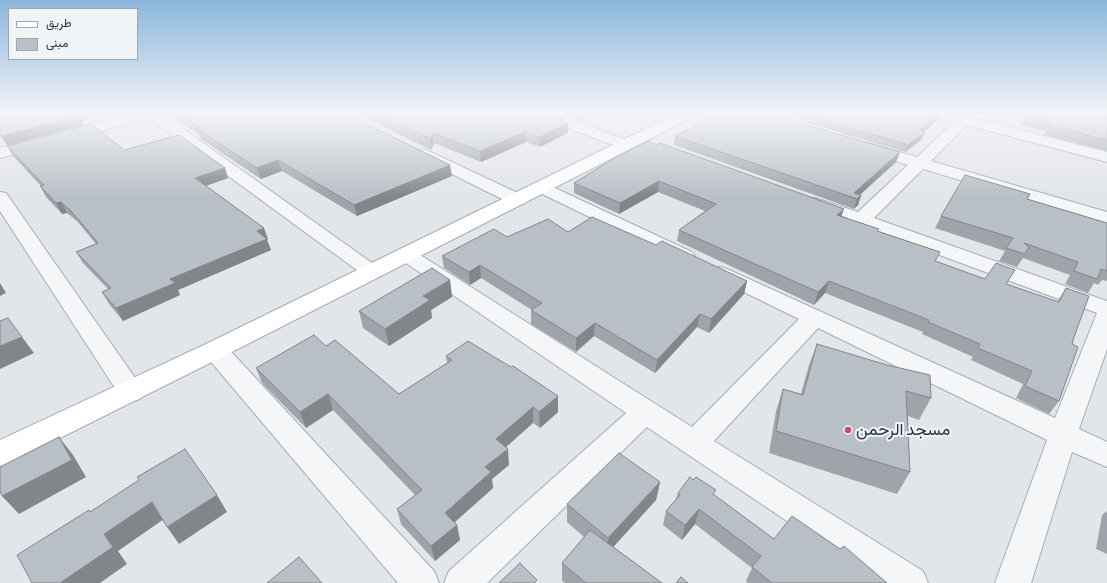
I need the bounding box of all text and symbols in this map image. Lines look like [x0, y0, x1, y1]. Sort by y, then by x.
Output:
legend [8, 8, 138, 60]
text: طريق [46, 17, 71, 29]
text: مبنى [46, 37, 68, 49]
place label: مسجد الرحمن [856, 420, 950, 440]
marker: مسجد الرحمن [843, 425, 853, 435]

